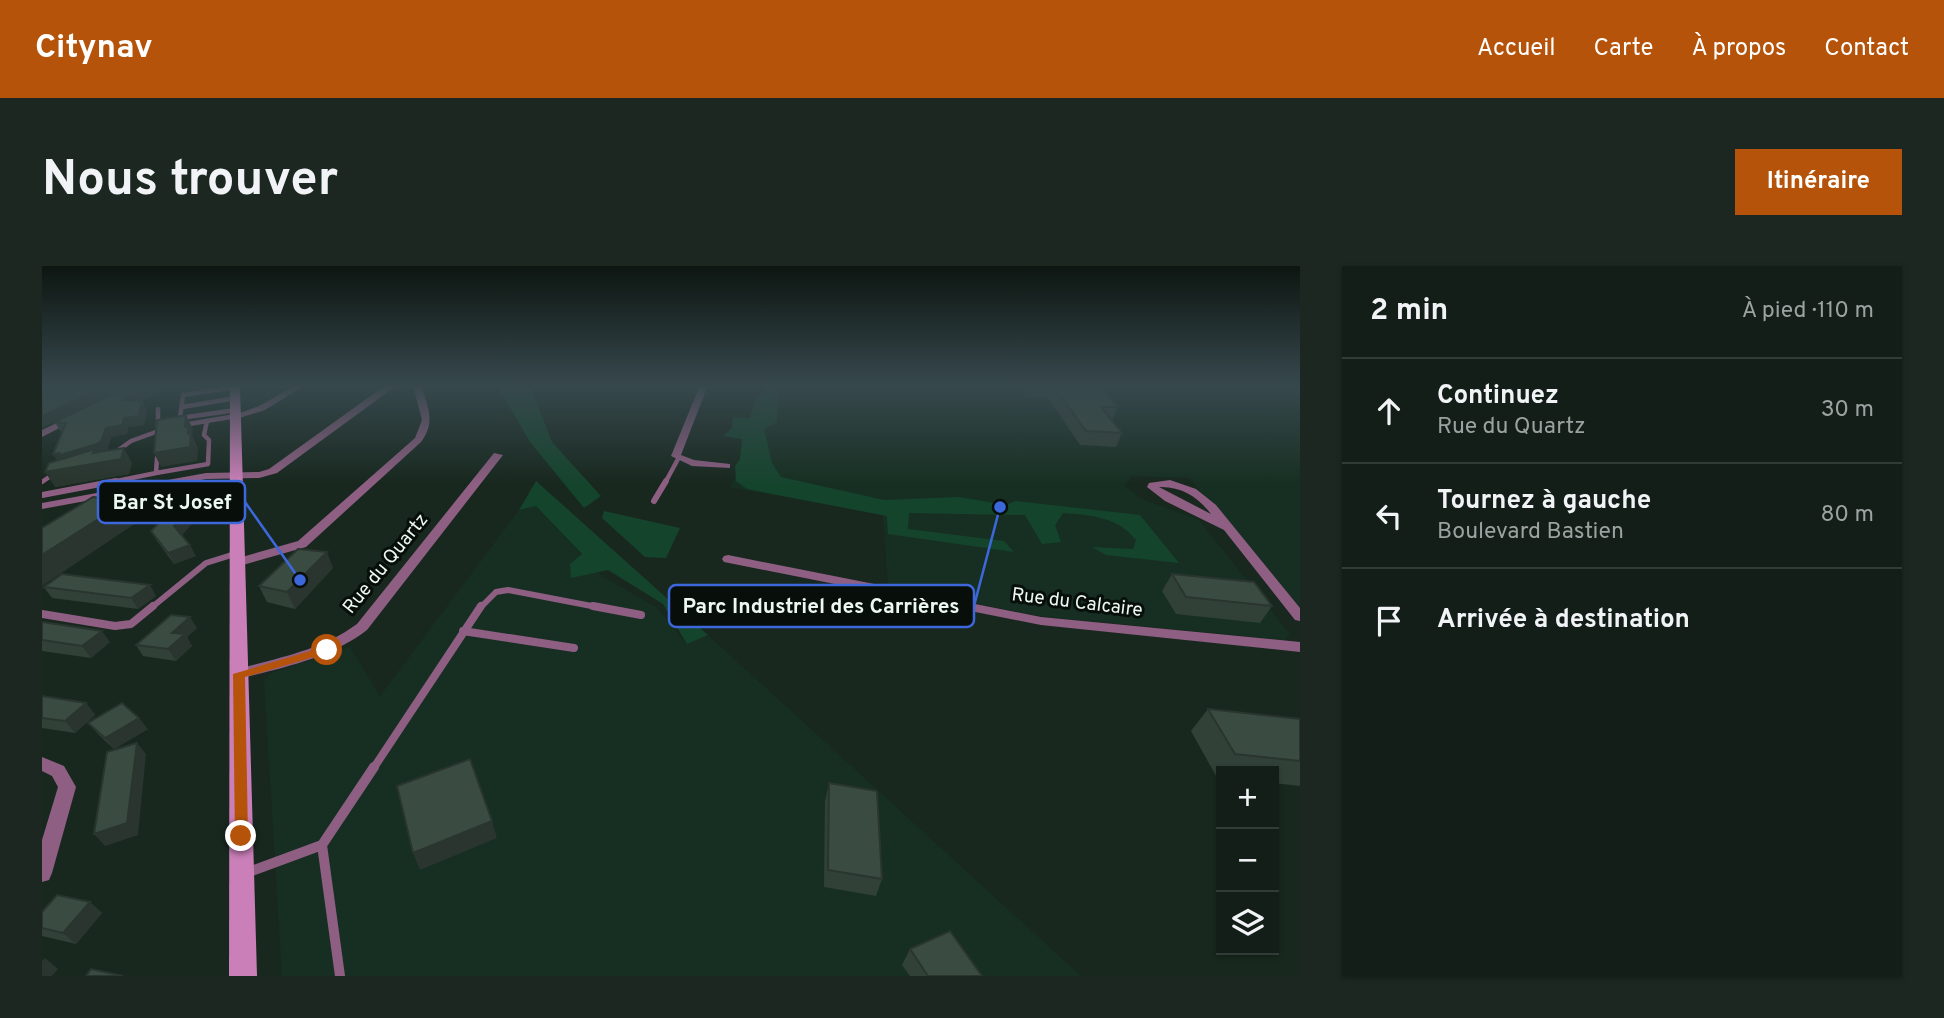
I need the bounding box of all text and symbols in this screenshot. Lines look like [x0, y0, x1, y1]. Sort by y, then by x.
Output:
text: Citynav [35, 28, 153, 70]
text: Accueil [1477, 34, 1556, 64]
text: Carte [1594, 34, 1653, 64]
text: À propos [1691, 34, 1786, 64]
text: Contact [1824, 34, 1909, 64]
button: Itinéraire [1735, 149, 1902, 215]
text: Nous trouver [42, 151, 338, 213]
text: 2 min [1370, 293, 1448, 330]
text: À pied · 110 m [1742, 297, 1874, 326]
text: Continuez [1437, 380, 1559, 413]
icon: ahead [1370, 392, 1408, 430]
text: 30 m [1821, 396, 1874, 425]
text: Rue du Quartz [1437, 413, 1586, 442]
callout: Bar St Josef [98, 481, 245, 523]
text: Tournez à gauche [1437, 485, 1651, 518]
text: Bar St Josef [112, 490, 232, 517]
icon: left [1370, 497, 1408, 535]
text: 80 m [1821, 501, 1874, 530]
street label: Rue du Quartz [338, 509, 434, 619]
text: Boulevard Bastien [1437, 518, 1624, 547]
street label: Rue du Calcaire [1010, 583, 1144, 623]
callout: Parc Industriel des Carrières [669, 585, 974, 627]
text: Parc Industriel des Carrières [682, 594, 960, 621]
icon: arrive [1370, 602, 1408, 640]
text: Arrivée à destination [1437, 604, 1690, 637]
route start [311, 634, 342, 665]
map controls [1216, 766, 1279, 955]
button: + [1216, 766, 1279, 829]
route end [225, 820, 256, 851]
button: − [1216, 829, 1279, 892]
button: layers [1216, 892, 1279, 955]

